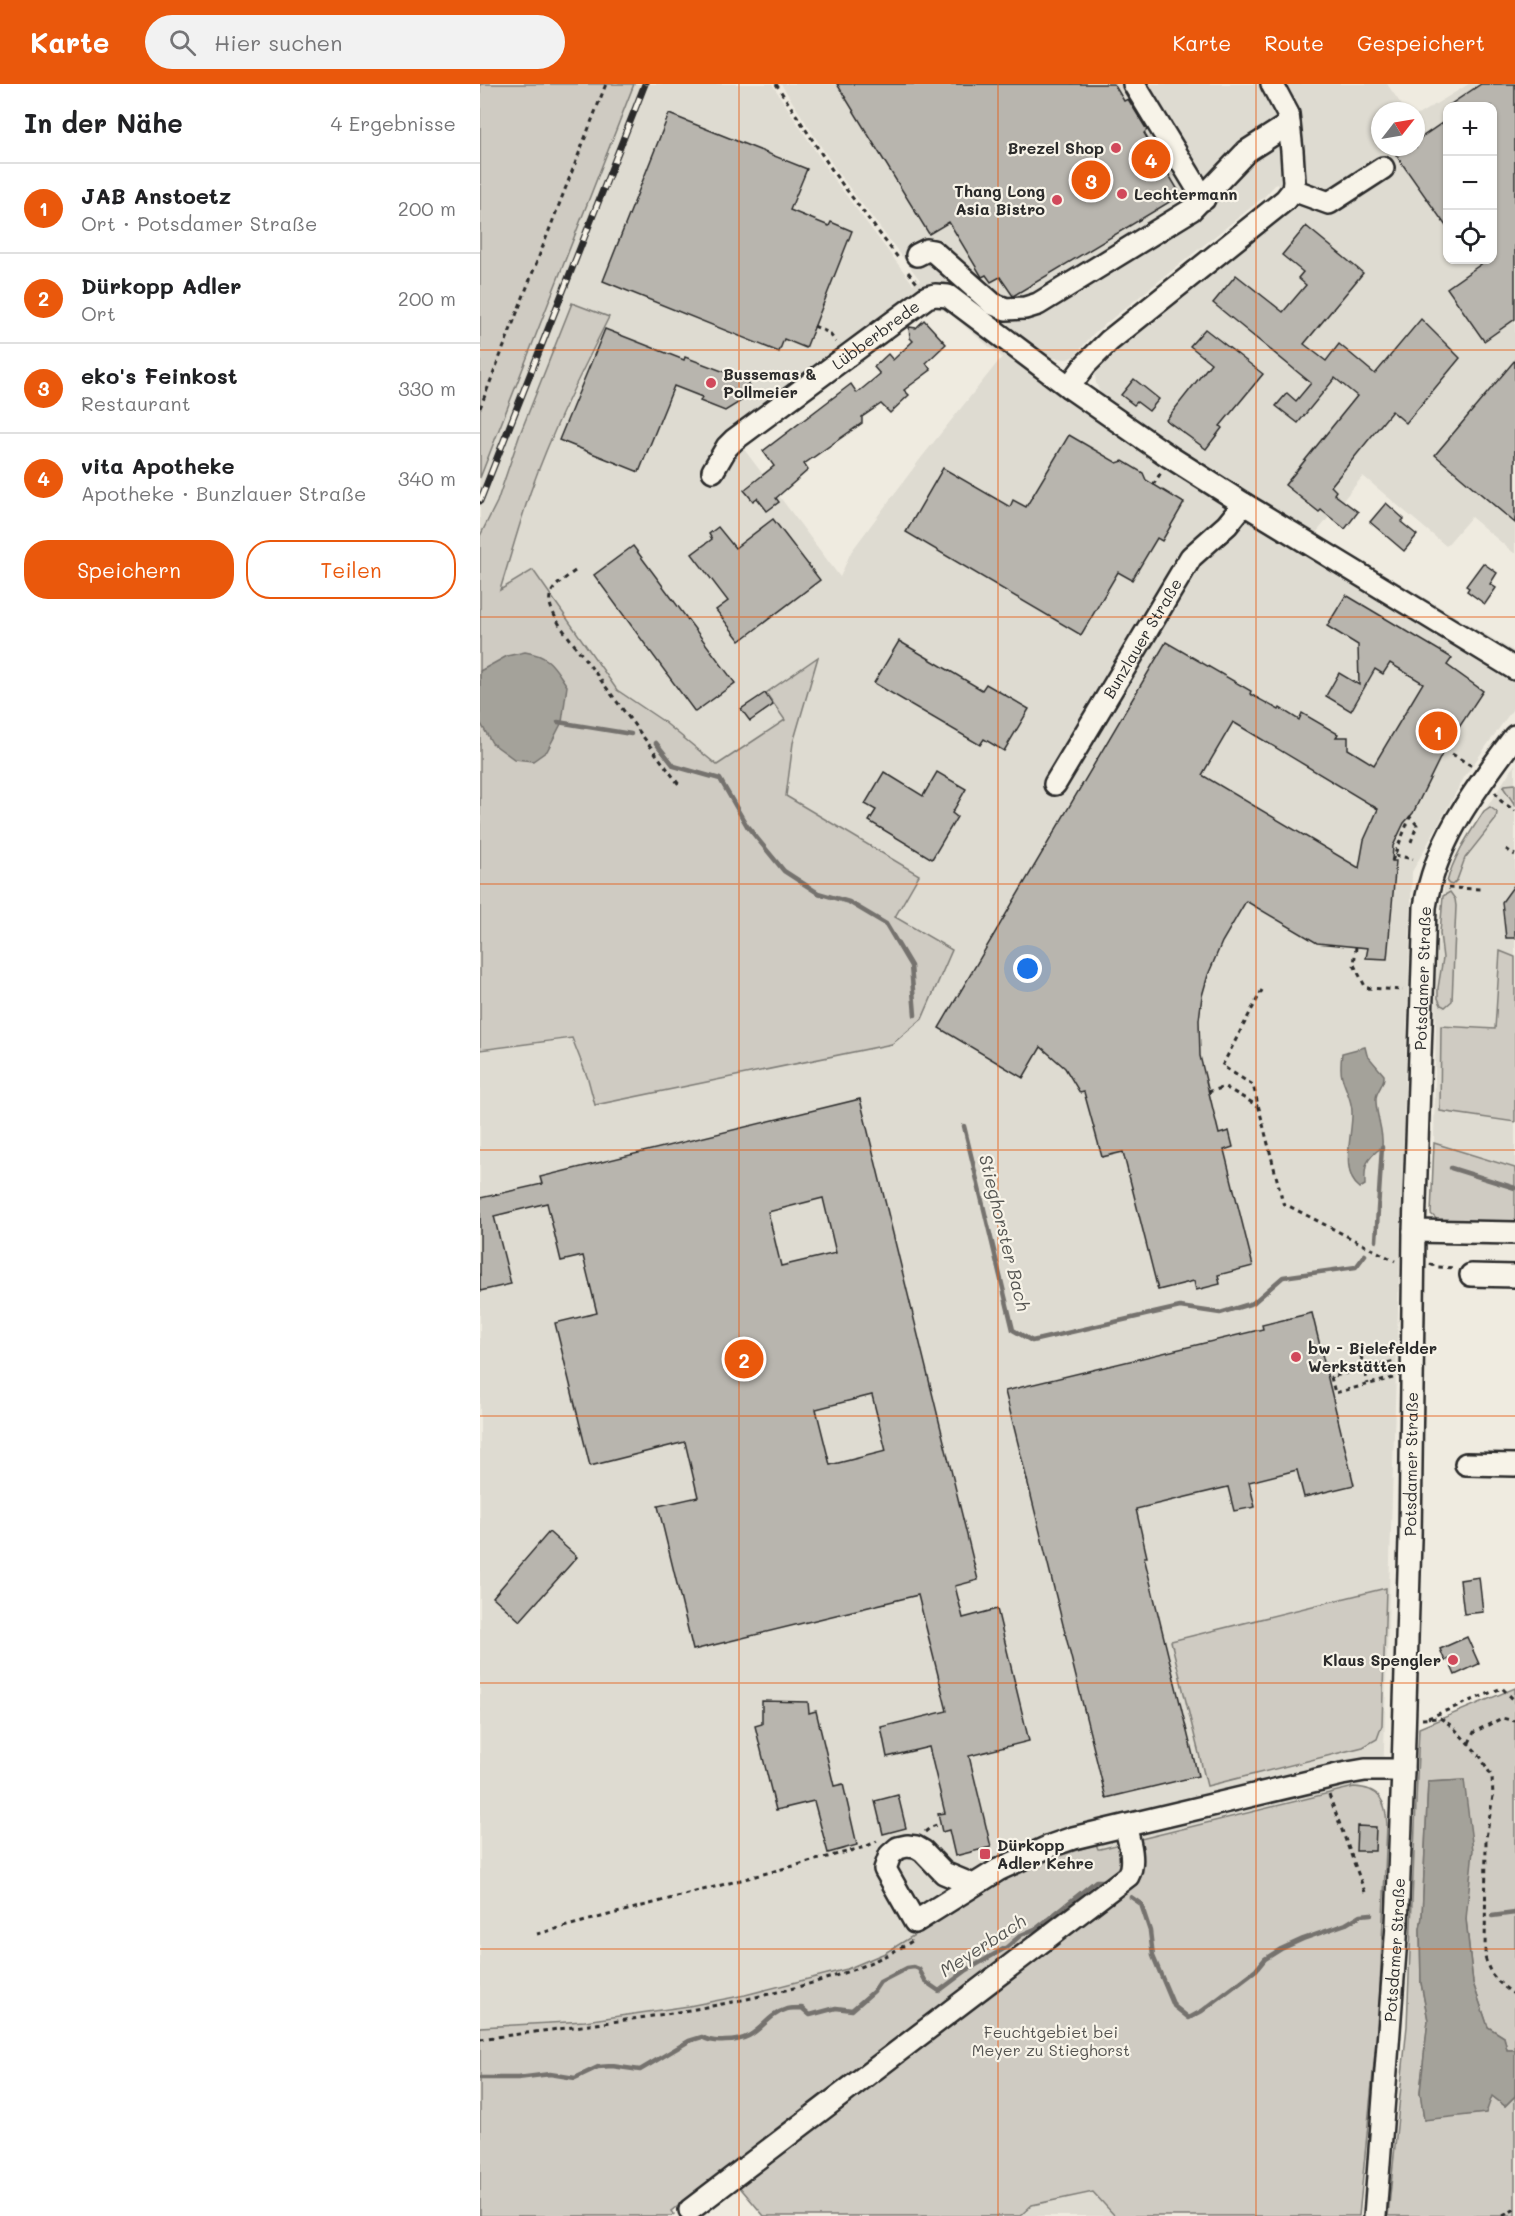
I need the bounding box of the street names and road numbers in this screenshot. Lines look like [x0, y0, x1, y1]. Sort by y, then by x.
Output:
street label: Lübberbrede [827, 295, 923, 374]
street label: Bunzlauer Straße [1098, 574, 1186, 702]
street label: Potsdamer Straße [1409, 906, 1435, 1051]
street label: Potsdamer Straße [1399, 1392, 1422, 1536]
street label: Potsdamer Straße [1379, 1877, 1409, 2022]

